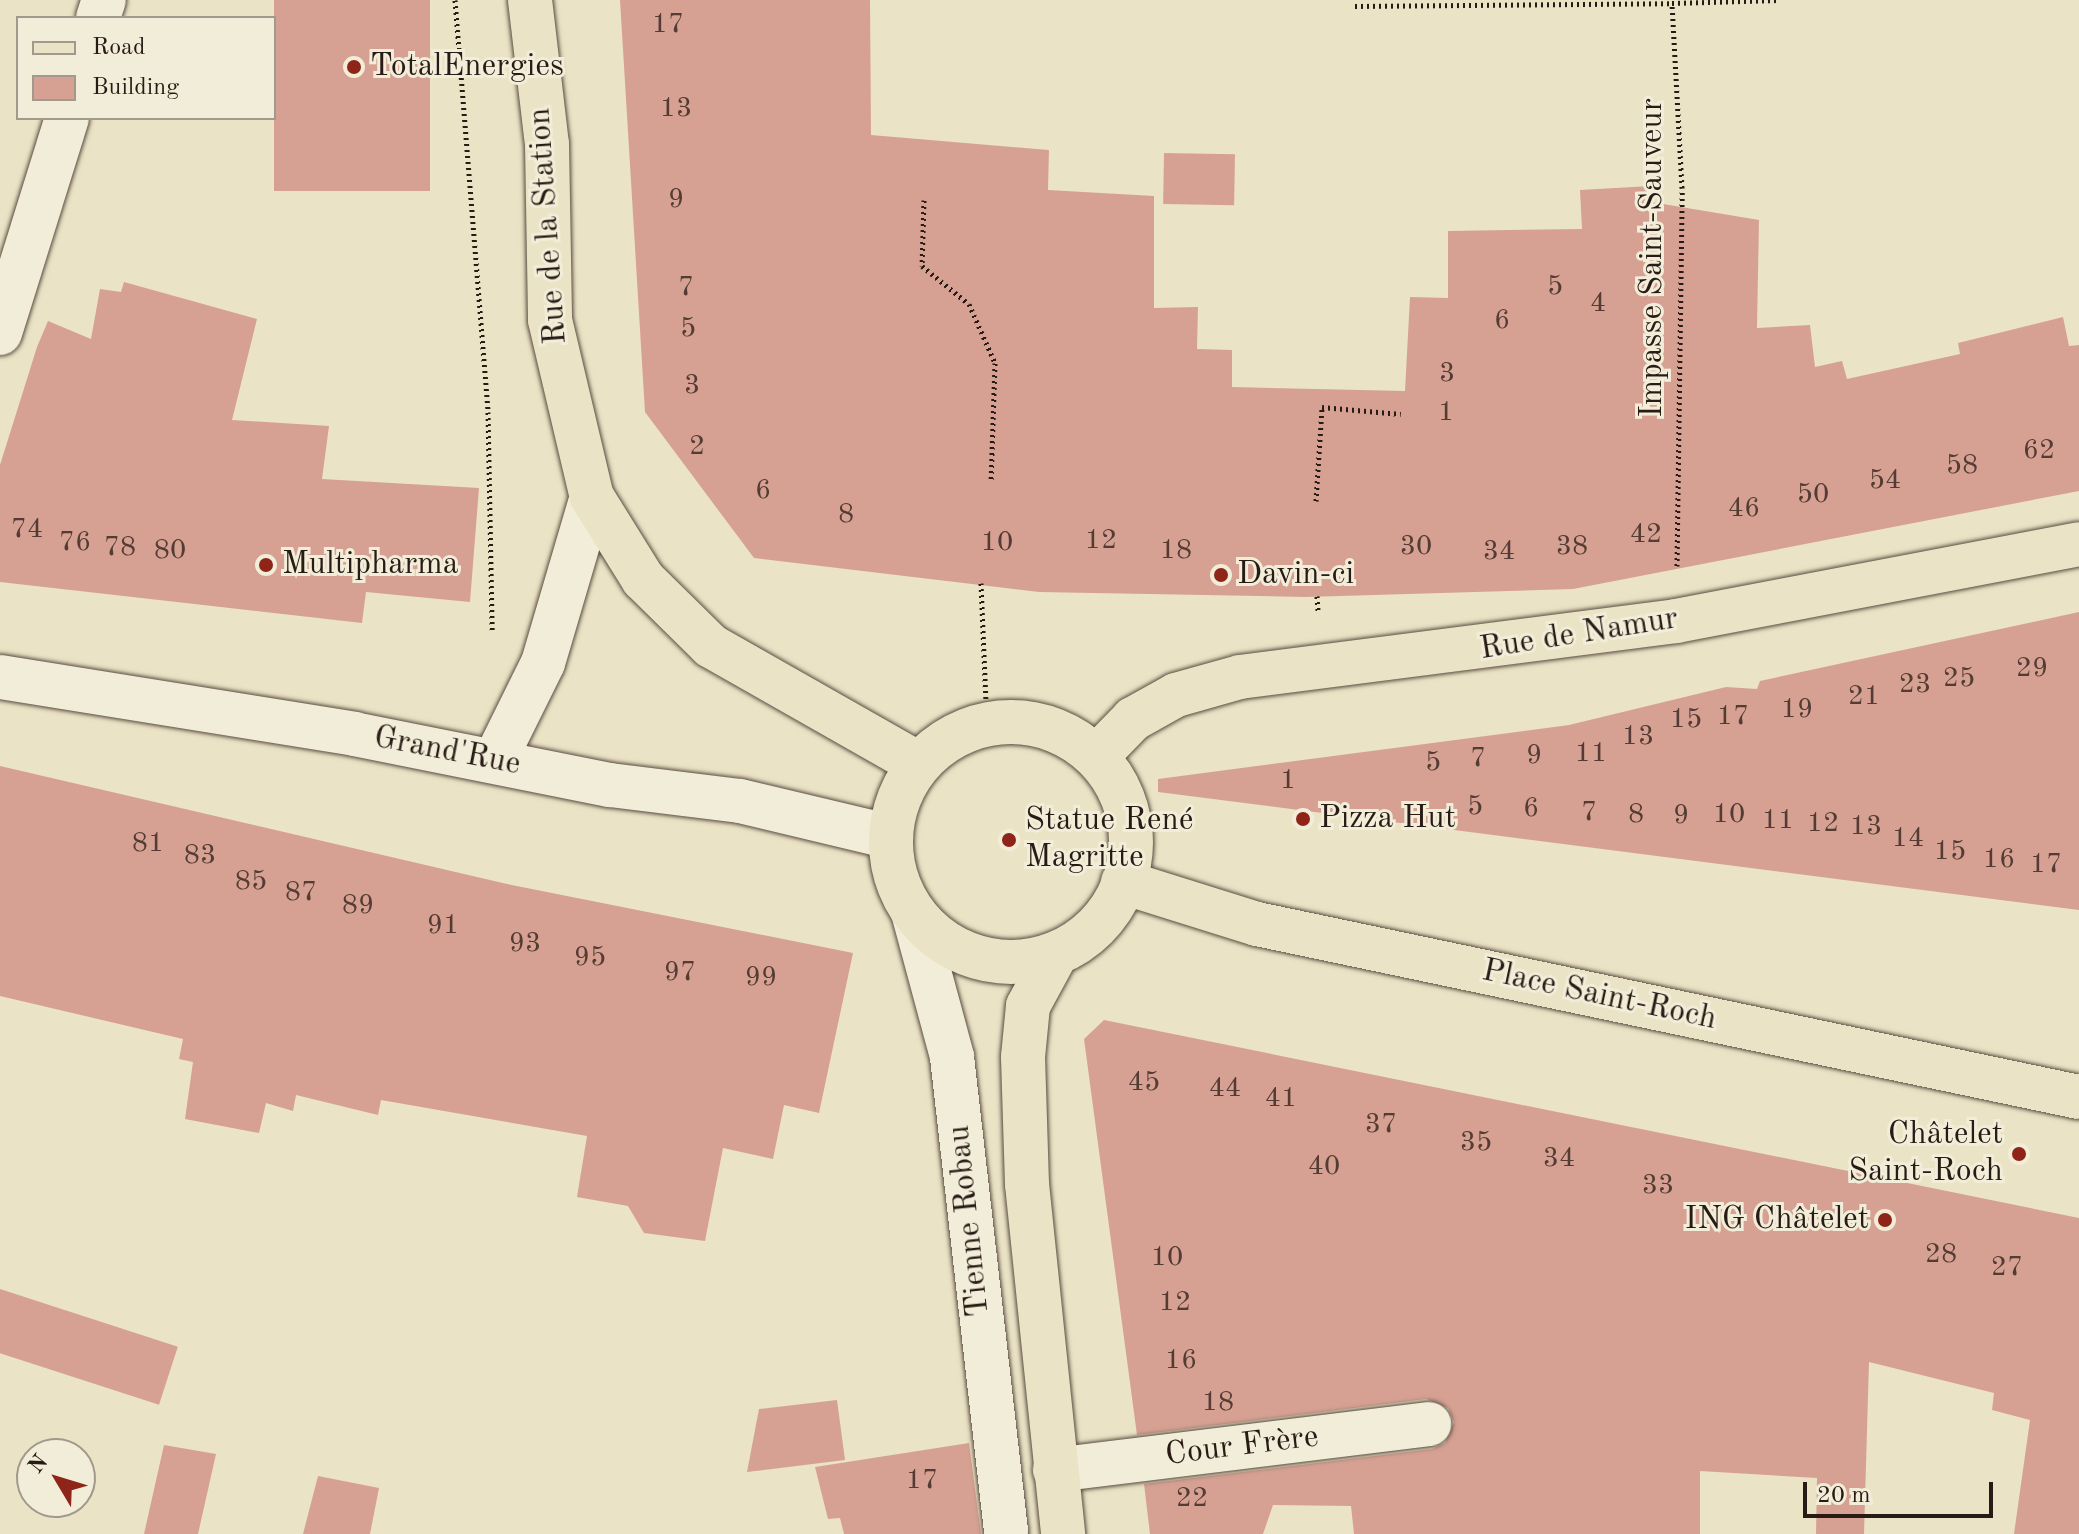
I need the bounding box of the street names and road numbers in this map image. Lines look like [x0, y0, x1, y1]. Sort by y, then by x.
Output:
street label: Impasse Saint-Sauveur [1634, 98, 1672, 418]
street label: Rue de la Station [522, 106, 576, 346]
street label: Rue de Namur [1477, 600, 1681, 670]
street label: Grand'Rue [371, 719, 523, 785]
street label: Place Saint-Roch [1478, 952, 1720, 1040]
street label: Tienne Robau [941, 1123, 999, 1319]
street label: Cour Frère [1163, 1419, 1321, 1475]

